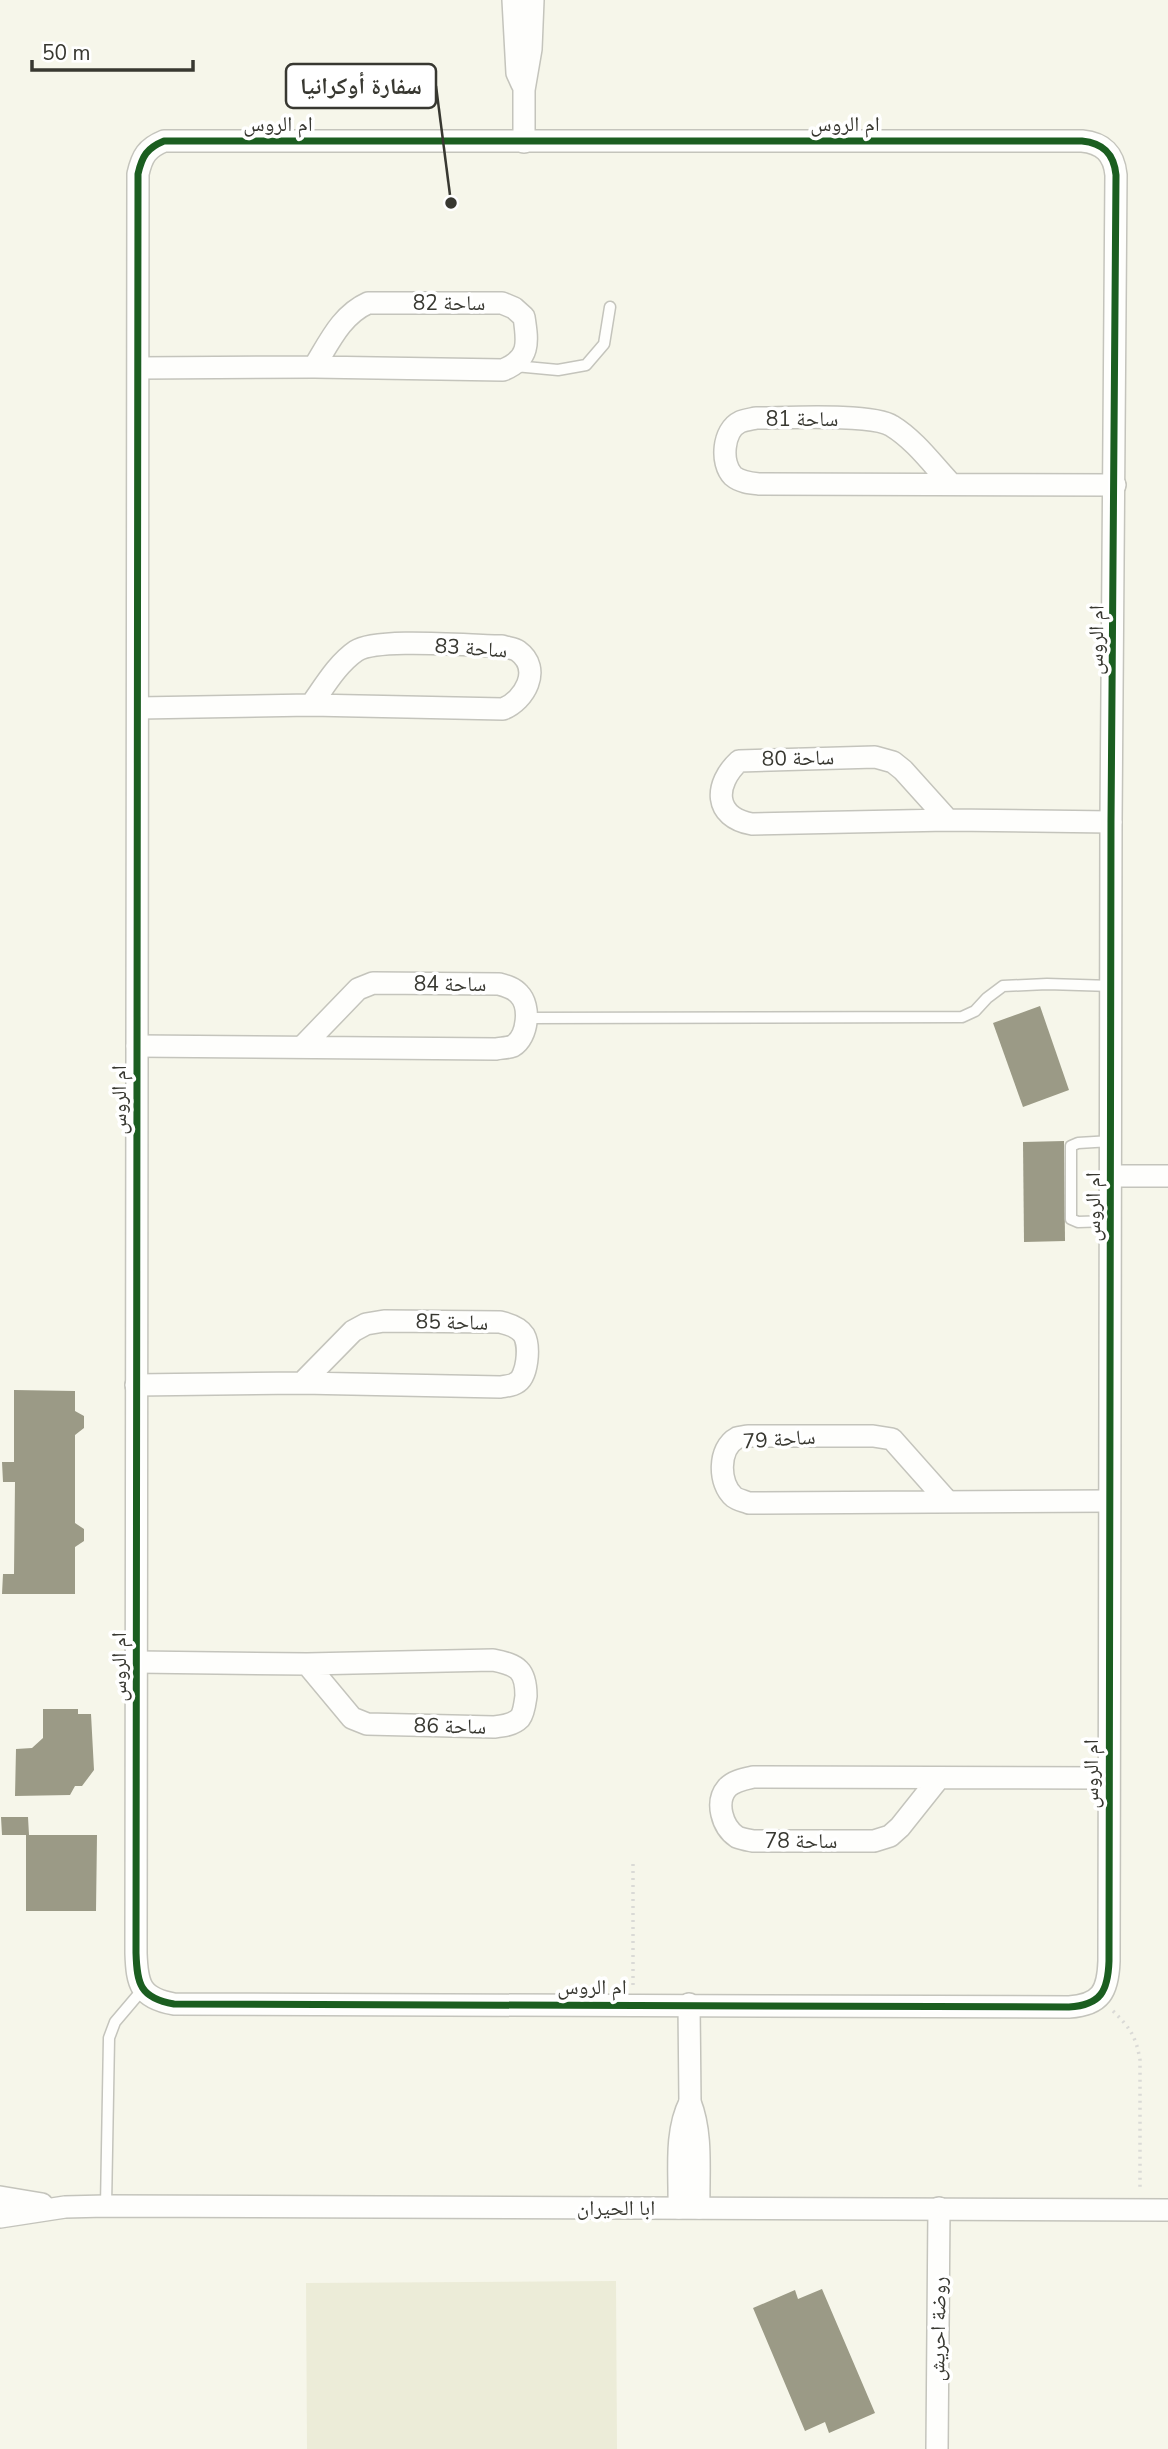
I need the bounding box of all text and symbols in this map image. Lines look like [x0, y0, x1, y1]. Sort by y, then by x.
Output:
scale bar [32, 28, 192, 72]
text: 50 m [42, 39, 91, 67]
callout: سفارة أوكرانيا [286, 64, 436, 108]
text: سفارة أوكرانيا [300, 71, 422, 102]
street label: ام الروس [243, 110, 313, 138]
street label: ام الروس [810, 110, 880, 138]
street label: ساحة 82 [413, 289, 485, 317]
street label: ساحة 81 [766, 405, 838, 433]
street label: ام الروس [1081, 605, 1111, 675]
street label: ساحة 83 [434, 632, 508, 664]
street label: ساحة 80 [761, 743, 835, 773]
street label: ساحة 84 [414, 970, 486, 998]
street label: ام الروس [105, 1065, 133, 1135]
street label: ام الروس [1079, 1172, 1107, 1242]
street label: ساحة 85 [415, 1307, 489, 1337]
street label: ساحة 79 [742, 1423, 816, 1455]
street label: ام الروس [105, 1632, 133, 1702]
street label: ساحة 86 [413, 1711, 487, 1741]
street label: ام الروس [1077, 1739, 1105, 1809]
street label: ساحة 78 [765, 1827, 837, 1855]
street label: ام الروس [557, 1973, 627, 2001]
street label: ابا الحيران [577, 2194, 655, 2222]
street label: روضة احريش [923, 2276, 953, 2382]

